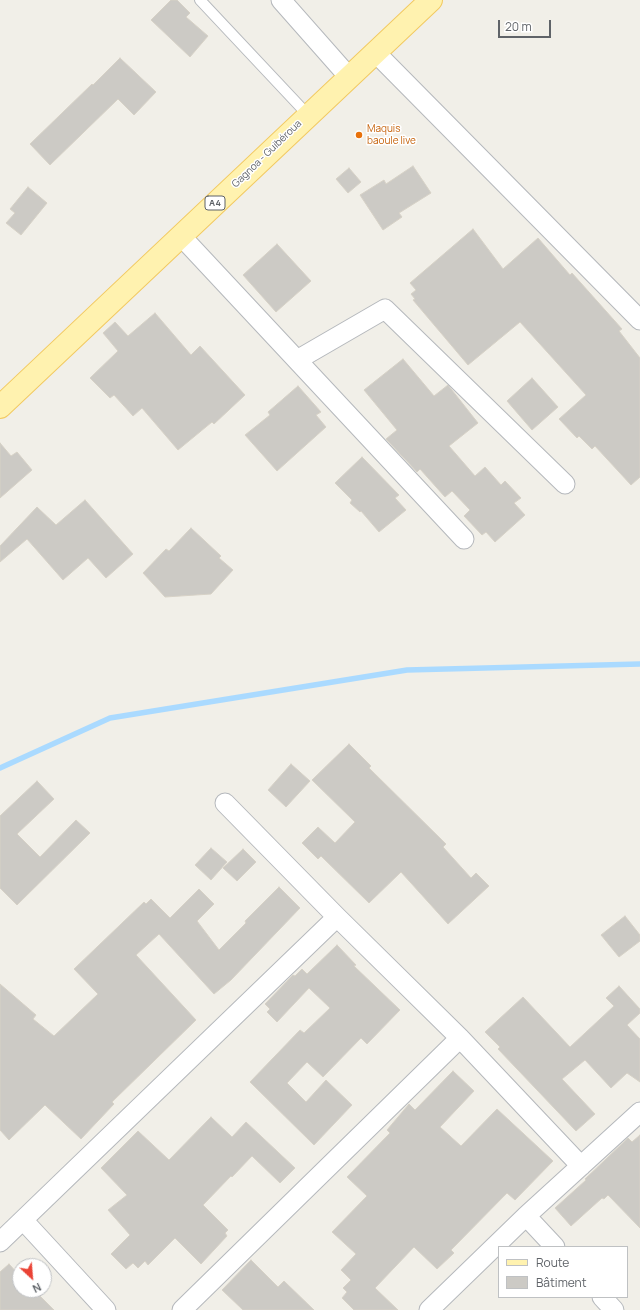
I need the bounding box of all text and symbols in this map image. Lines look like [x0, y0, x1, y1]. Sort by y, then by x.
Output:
scale bar [500, 12, 553, 38]
text: 20 m [505, 18, 532, 35]
street label: Gagnoa - Guibéroua [230, 118, 304, 190]
place label: Maquis baoule live [367, 123, 416, 146]
marker: Maquis baoule live [354, 130, 364, 140]
road number: A4 [205, 196, 225, 210]
legend [498, 1246, 628, 1298]
text: Route [536, 1254, 569, 1271]
north arrow [12, 1258, 52, 1298]
text: Bâtiment [536, 1274, 587, 1291]
text: N [30, 1280, 44, 1297]

